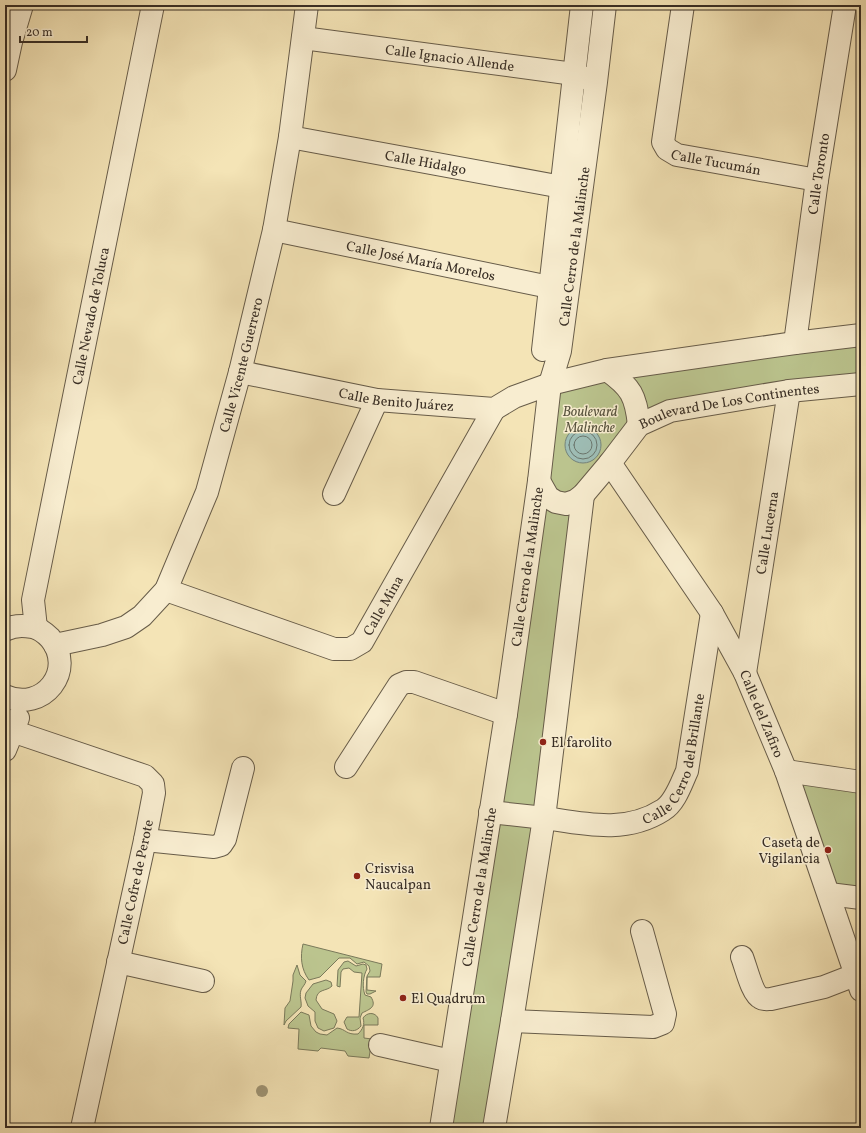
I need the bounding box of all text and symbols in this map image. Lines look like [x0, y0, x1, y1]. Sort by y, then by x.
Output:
scale bar [20, 18, 87, 44]
text: 20 m [26, 25, 53, 41]
street label: Calle Ignacio Allende [384, 41, 516, 77]
street label: Calle Toronto [804, 132, 835, 216]
street label: Calle Tucumán [667, 145, 762, 181]
street label: Calle Hidalgo [383, 147, 468, 180]
street label: Calle Cerro de la Malinche [555, 165, 596, 328]
street label: Calle José María Morelos [344, 237, 497, 287]
street label: Calle Nevado de Toluca [69, 246, 115, 387]
street label: Calle Vicente Guerrero [216, 296, 269, 435]
street label: Boulevard De Los Continentes [636, 380, 820, 435]
street label: Calle Benito Juárez [337, 384, 455, 417]
park label: Boulevard Malinche [562, 403, 618, 438]
street label: Calle Cerro de la Malinche [508, 485, 549, 648]
street label: Calle Lucerna [753, 490, 784, 576]
street label: Calle Mina [359, 572, 409, 640]
street label: Calle del Zafiro [734, 668, 787, 761]
street label: Calle Cerro del Brillante [640, 692, 710, 830]
place label: El farolito [551, 734, 612, 753]
marker: El farolito [538, 737, 548, 747]
street label: Calle Cerro de la Malinche [458, 806, 502, 968]
street label: Calle Cofre de Perote [114, 818, 159, 946]
place label: Caseta de Vigilancia [759, 834, 820, 869]
marker: Caseta de Vigilancia [823, 845, 833, 855]
place label: Crisvisa Naucalpan [365, 860, 431, 895]
marker: Crisvisa Naucalpan [352, 871, 362, 881]
place label: El Quadrum [411, 990, 486, 1009]
marker: El Quadrum [398, 993, 408, 1003]

